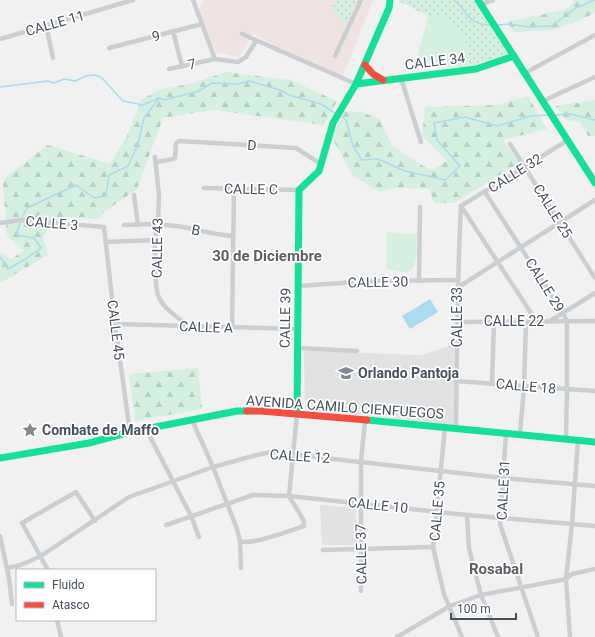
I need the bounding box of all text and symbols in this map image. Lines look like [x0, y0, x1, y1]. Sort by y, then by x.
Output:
street label: CALLE 11 [24, 7, 86, 39]
street label: 9 [150, 27, 162, 45]
street label: CALLE 34 [404, 49, 466, 73]
street label: 7 [186, 55, 198, 73]
street label: D [247, 137, 257, 153]
street label: CALLE 32 [485, 150, 545, 196]
street label: CALLE C [224, 181, 278, 197]
street label: CALLE 25 [530, 181, 576, 241]
street label: CALLE 3 [25, 213, 79, 233]
street label: CALLE 43 [148, 218, 166, 278]
street label: B [190, 221, 202, 239]
district label: 30 de Diciembre [212, 247, 322, 265]
street label: CALLE 29 [522, 255, 568, 315]
street label: CALLE 30 [348, 273, 409, 291]
street label: CALLE 33 [449, 287, 465, 347]
street label: CALLE 39 [276, 288, 294, 348]
street label: CALLE 45 [104, 299, 128, 361]
street label: CALLE 22 [484, 313, 544, 329]
street label: CALLE A [179, 318, 233, 336]
school or university icon: Orlando Pantoja [337, 364, 355, 382]
place label: Orlando Pantoja [358, 365, 459, 381]
street label: CALLE 18 [495, 375, 557, 397]
street label: AVENIDA CAMILO CIENFUEGOS [245, 392, 445, 422]
place icon: Combate de Maffo [21, 421, 39, 439]
place label: Combate de Maffo [42, 422, 159, 438]
street label: CALLE 12 [269, 446, 331, 466]
street label: CALLE 31 [493, 459, 513, 521]
street label: CALLE 35 [426, 480, 448, 542]
street label: CALLE 10 [347, 494, 409, 516]
street label: CALLE 37 [352, 523, 370, 584]
district label: Rosabal [469, 560, 523, 578]
legend [16, 569, 156, 621]
text: Fluido [52, 578, 85, 592]
scale bar [451, 595, 516, 621]
text: Atasco [52, 598, 90, 612]
text: 100 m [457, 602, 491, 616]

